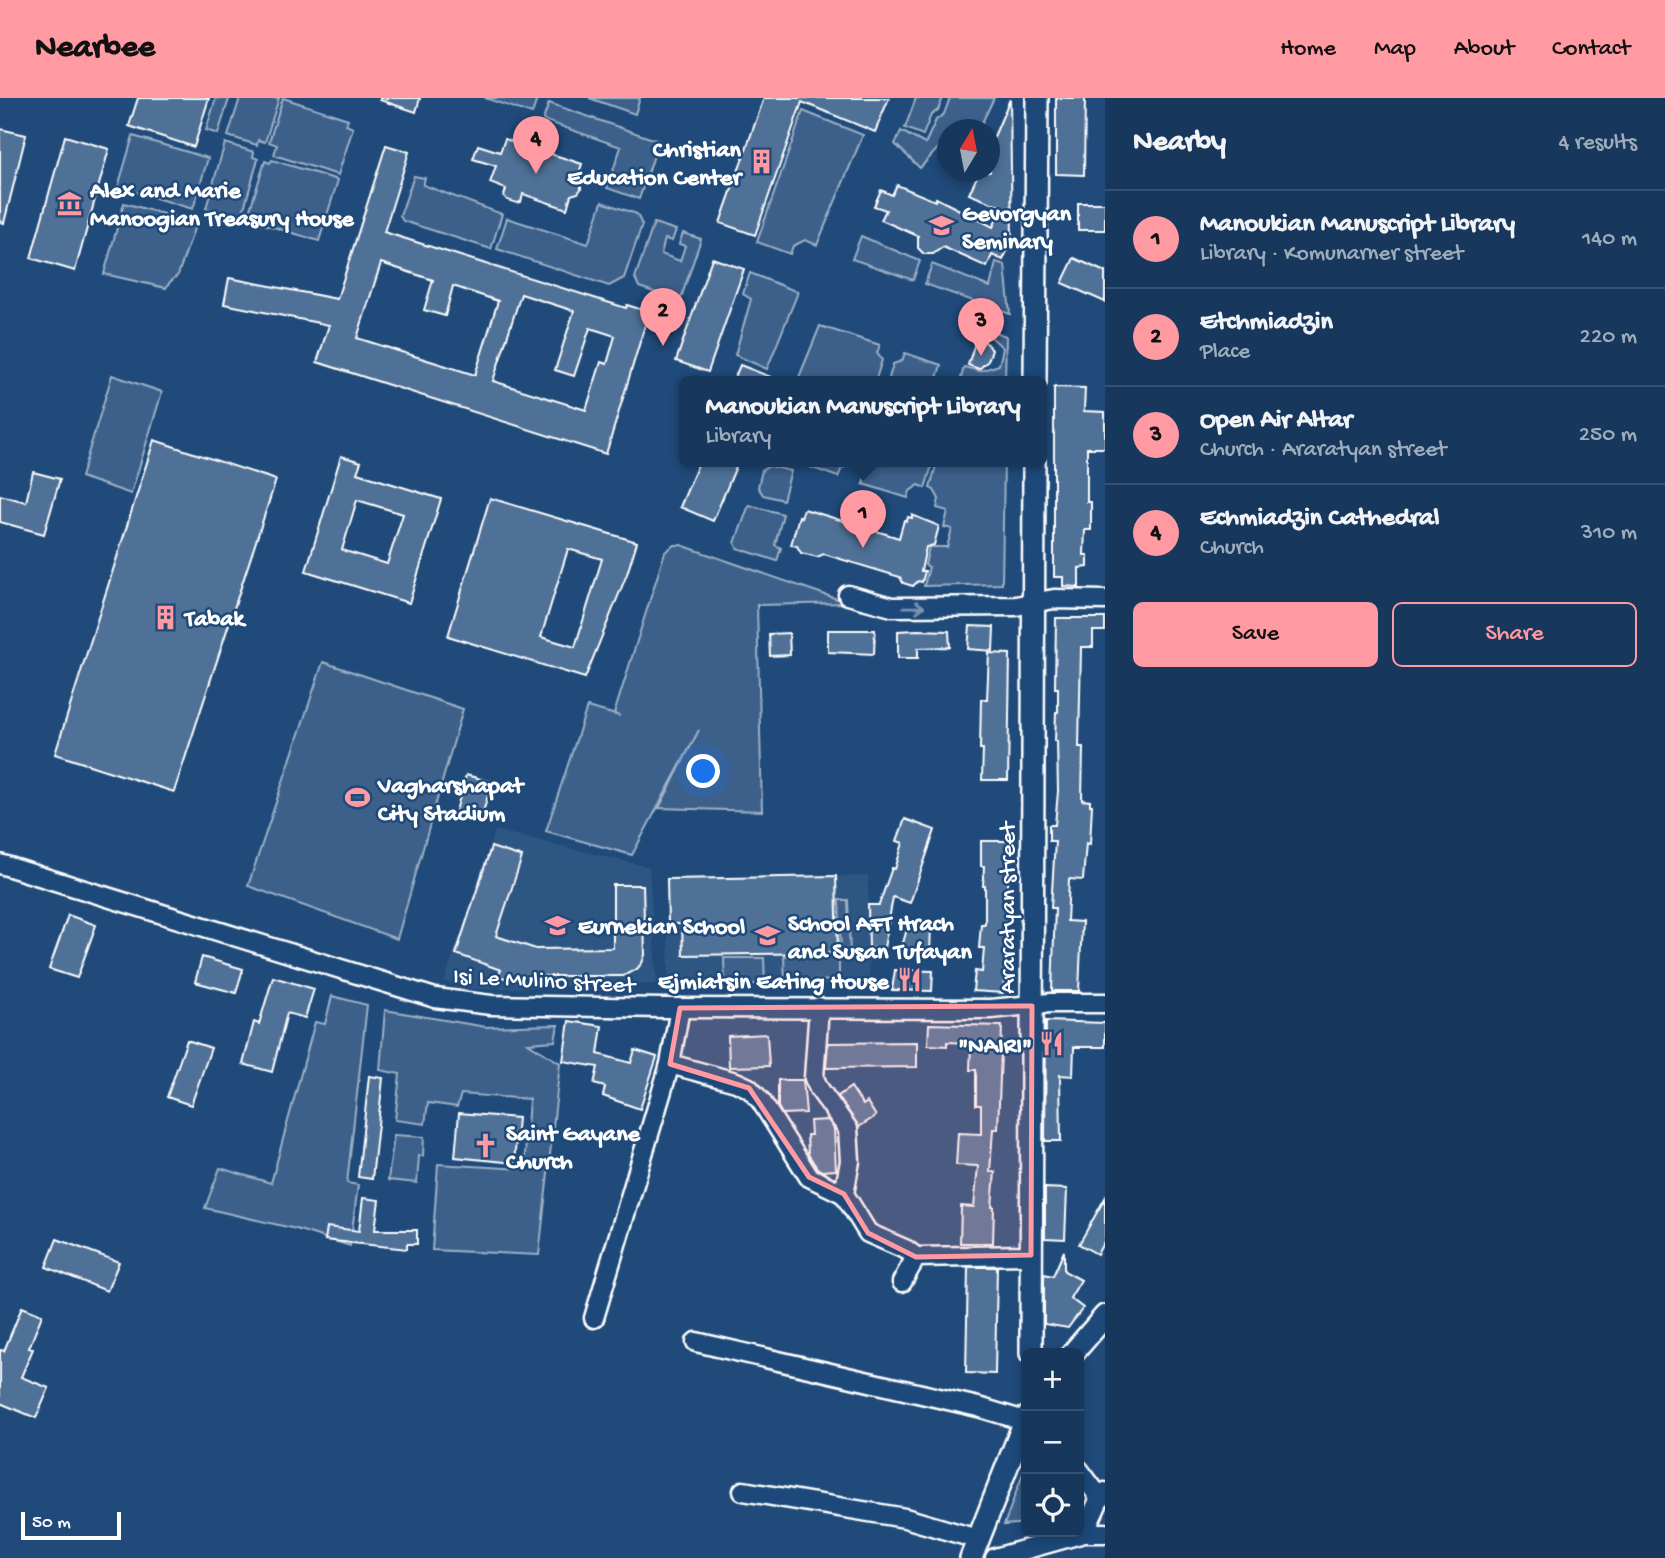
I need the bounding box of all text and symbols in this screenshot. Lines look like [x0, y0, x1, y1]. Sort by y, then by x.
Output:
text: Nearbee [35, 30, 155, 68]
text: Home [1280, 35, 1336, 64]
text: Map [1374, 35, 1416, 64]
text: About [1454, 35, 1514, 64]
text: Contact [1552, 35, 1630, 64]
pin: 4 [513, 116, 559, 174]
north arrow [937, 119, 1000, 182]
text: Nearby [1133, 126, 1226, 161]
text: 4 results [1558, 130, 1637, 157]
place label: Christian Education Center [567, 137, 744, 194]
building icon: Christian Education Center [747, 148, 775, 176]
place label: Alex and Marie Manoogian Treasury House [89, 178, 355, 235]
museum icon: Alex and Marie Manoogian Treasury House [56, 189, 84, 217]
place label: Gevorgyan Seminary [962, 201, 1072, 258]
text: Manoukian Manuscript Library [1200, 210, 1515, 241]
school or university icon: Gevorgyan Seminary [928, 212, 956, 240]
text: 1 [1151, 226, 1161, 253]
text: 140 m [1582, 226, 1637, 253]
text: Library · Komunarner street [1200, 241, 1463, 268]
pin: 2 [640, 288, 686, 346]
pin: 3 [958, 298, 1004, 356]
text: Etchmiadzin [1200, 308, 1333, 339]
text: 2 [1150, 324, 1162, 351]
text: 220 m [1580, 324, 1637, 351]
text: Place [1200, 339, 1250, 366]
popup [679, 376, 1047, 467]
text: Manoukian Manuscript Library [705, 393, 1021, 424]
text: Open Air Altar [1200, 406, 1352, 437]
text: 3 [1150, 422, 1162, 449]
text: 250 m [1579, 422, 1637, 449]
text: Library [705, 424, 771, 451]
text: Church · Araratyan street [1200, 437, 1446, 464]
pin: 1 [840, 490, 886, 548]
text: Echmiadzin Cathedral [1200, 504, 1440, 535]
text: 4 [1151, 520, 1161, 547]
text: 310 m [1581, 520, 1637, 547]
text: Church [1200, 535, 1264, 562]
one-way arrow [903, 600, 926, 614]
button: Save [1133, 602, 1378, 667]
button: Share [1392, 602, 1637, 667]
building icon: Tabak [151, 603, 179, 631]
place label: Tabak [183, 606, 248, 635]
your location [686, 754, 720, 788]
place label: Vagharshapat City Stadium [377, 773, 525, 830]
sports icon: Vagharshapat City Stadium [344, 784, 372, 812]
street label: Araratyan street [995, 820, 1024, 994]
school or university icon: Eurnekian School [544, 911, 572, 939]
place label: School AFT Hrach and Susan Tufayan [787, 911, 972, 968]
place label: Eurnekian School [578, 914, 745, 943]
school or university icon: School AFT Hrach and Susan Tufayan [754, 922, 782, 950]
street label: Isi Le Mulino street [452, 963, 638, 1002]
restaurant icon: Ejmiatsin Eating House [895, 966, 923, 994]
place label: Ejmiatsin Eating House [658, 969, 891, 998]
restaurant icon: "NAIRI" [1038, 1030, 1066, 1058]
place label: "NAIRI" [958, 1033, 1032, 1062]
place label: Saint Gayane Church [506, 1121, 642, 1178]
church icon: Saint Gayane Church [472, 1132, 500, 1160]
map controls [1021, 1348, 1084, 1537]
button: + [1021, 1348, 1084, 1411]
button: − [1021, 1411, 1084, 1474]
button: locate [1021, 1474, 1084, 1537]
scale bar [21, 1509, 121, 1541]
text: 50 m [32, 1512, 71, 1535]

